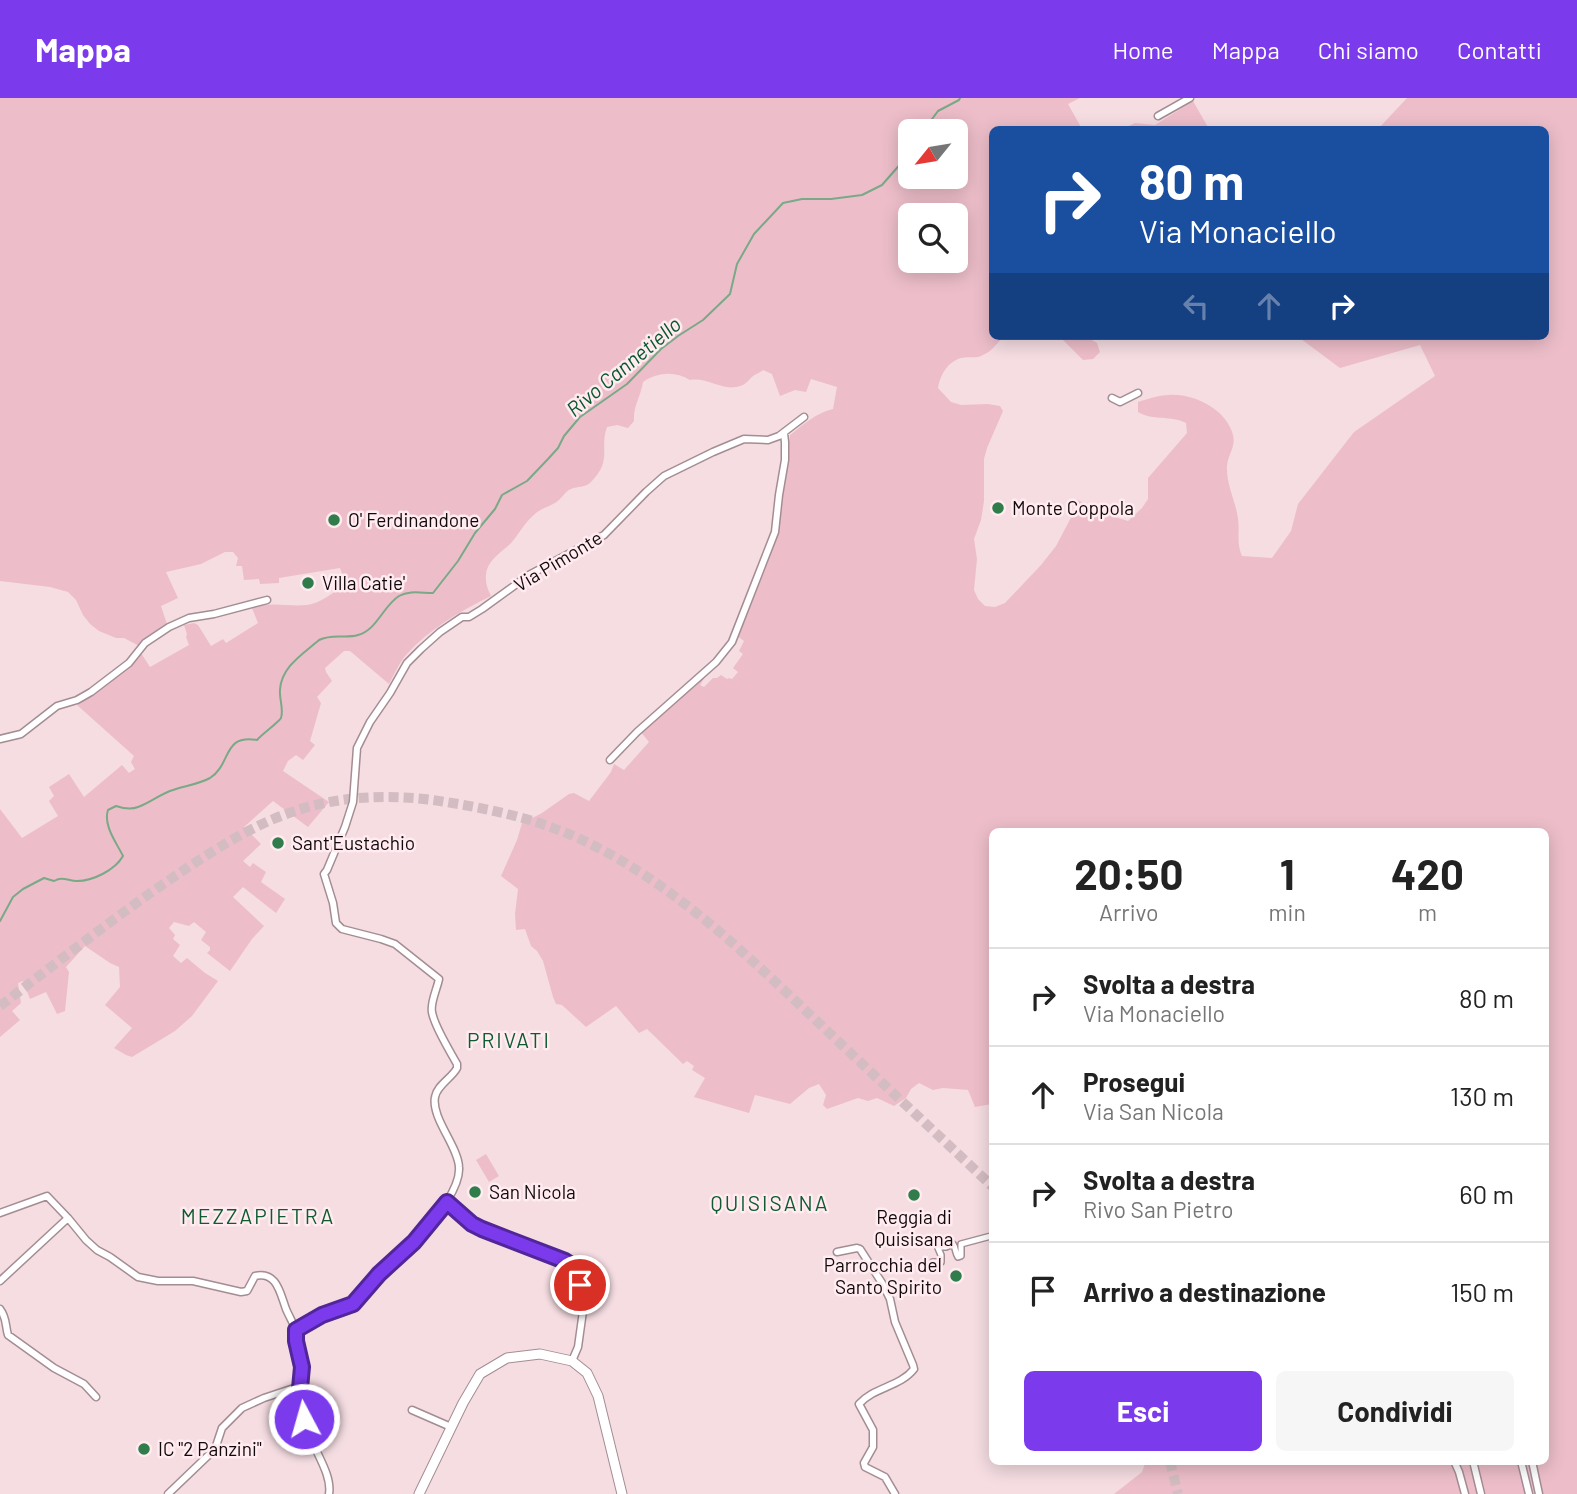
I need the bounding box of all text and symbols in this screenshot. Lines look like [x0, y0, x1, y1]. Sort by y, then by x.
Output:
text: Mappa [35, 29, 131, 69]
text: Home [1112, 35, 1174, 64]
text: Mappa [1212, 35, 1280, 64]
text: Chi siamo [1318, 35, 1419, 64]
text: Contatti [1457, 35, 1542, 64]
north arrow [898, 119, 968, 189]
map controls [898, 119, 968, 273]
text: 80 m [1139, 151, 1244, 210]
icon: right [1024, 154, 1115, 245]
button: search [898, 203, 968, 273]
text: Via Monaciello [1139, 211, 1337, 249]
icon: left [1177, 287, 1215, 325]
icon: ahead [1250, 287, 1288, 325]
icon: right [1323, 287, 1361, 325]
water label: Rivo Cannetiello [561, 311, 685, 421]
place label: Monte Coppola [1012, 496, 1134, 519]
marker: Monte Coppola [990, 500, 1006, 516]
place label: O' Ferdinandone [348, 508, 479, 531]
marker: O' Ferdinandone [326, 512, 342, 528]
street label: Via Pimonte [510, 525, 606, 596]
place label: Villa Catie' [322, 571, 405, 594]
marker: Villa Catie' [300, 575, 316, 591]
place label: Sant'Eustachio [292, 831, 415, 854]
marker: Sant'Eustachio [270, 835, 286, 851]
text: 20:50 [1074, 848, 1183, 898]
text: 1 [1280, 848, 1295, 898]
text: 420 [1391, 848, 1464, 898]
text: Arrivo [1099, 898, 1159, 926]
text: min [1269, 898, 1306, 926]
text: m [1418, 898, 1437, 926]
text: Svolta a destra [1083, 968, 1255, 999]
icon: right [1024, 978, 1062, 1016]
text: 80 m [1459, 982, 1514, 1013]
text: Via Monaciello [1083, 999, 1225, 1027]
district label: PRIVATI [467, 1027, 551, 1052]
text: Prosegui [1083, 1066, 1185, 1097]
icon: ahead [1024, 1076, 1062, 1114]
text: 130 m [1450, 1080, 1514, 1111]
text: Via San Nicola [1083, 1097, 1224, 1125]
text: Svolta a destra [1083, 1164, 1255, 1195]
icon: right [1024, 1174, 1062, 1212]
text: 60 m [1459, 1178, 1514, 1209]
place label: San Nicola [489, 1180, 576, 1203]
marker: San Nicola [467, 1184, 483, 1200]
marker: Reggia di Quisisana [906, 1187, 922, 1203]
district label: QUISISANA [711, 1190, 829, 1215]
text: Rivo San Pietro [1083, 1195, 1234, 1223]
district label: MEZZAPIETRA [181, 1203, 335, 1228]
place label: Reggia di Quisisana [875, 1205, 953, 1250]
place label: Parrocchia del Santo Spirito [824, 1253, 942, 1298]
pin [550, 1255, 610, 1315]
icon: arrive [561, 1266, 599, 1304]
marker: Parrocchia del Santo Spirito [948, 1268, 964, 1284]
icon: arrive [1024, 1272, 1062, 1310]
text: Arrivo a destinazione [1083, 1276, 1326, 1307]
text: 150 m [1450, 1276, 1514, 1307]
button: Esci [1024, 1371, 1262, 1451]
button: Condividi [1276, 1371, 1514, 1451]
position arrow [267, 1382, 341, 1456]
place label: IC "2 Panzini" [158, 1437, 262, 1460]
marker: IC "2 Panzini" [136, 1441, 152, 1457]

